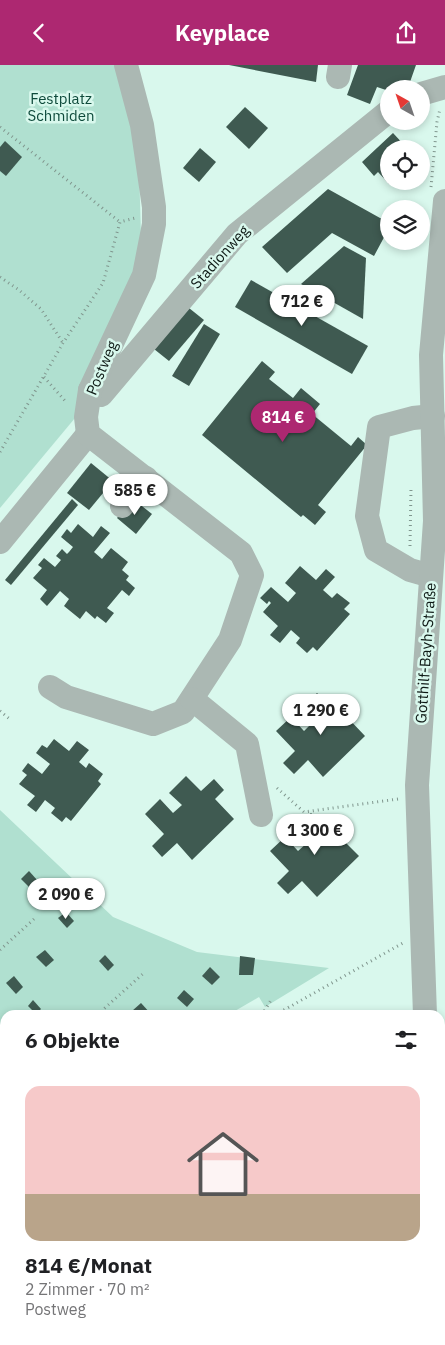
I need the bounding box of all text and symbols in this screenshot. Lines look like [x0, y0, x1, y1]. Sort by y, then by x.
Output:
text: Keyplace [175, 18, 270, 47]
icon: back [25, 19, 53, 47]
icon: share [392, 19, 420, 47]
north arrow [380, 80, 430, 130]
map controls [380, 80, 430, 250]
park label: Festplatz Schmiden [27, 89, 95, 125]
button: locate [380, 140, 430, 190]
button: layers [380, 200, 430, 250]
street label: Stadionweg [186, 221, 253, 292]
pin: 712 € [267, 285, 337, 327]
text: 712 € [281, 291, 323, 311]
street label: Postweg [82, 338, 121, 398]
pin: 814 € [248, 401, 318, 443]
text: 814 € [262, 407, 304, 427]
pin: 585 € [100, 473, 170, 516]
text: 585 € [114, 480, 156, 500]
street label: Gotthilf-Bayh-Straße [411, 582, 440, 724]
pin: 1 290 € [275, 693, 367, 736]
text: 1 290 € [293, 700, 349, 720]
pin: 1 300 € [269, 813, 361, 856]
text: 1 300 € [287, 820, 343, 840]
pin: 2 090 € [20, 877, 112, 920]
text: 2 090 € [38, 884, 94, 904]
text: 6 Objekte [25, 1026, 120, 1054]
icon: filters [392, 1026, 420, 1054]
icon: home [178, 1119, 268, 1209]
text: 814 €/Monat [25, 1251, 152, 1279]
text: 2 Zimmer · 70 m² [25, 1279, 150, 1299]
text: Postweg [25, 1299, 86, 1319]

